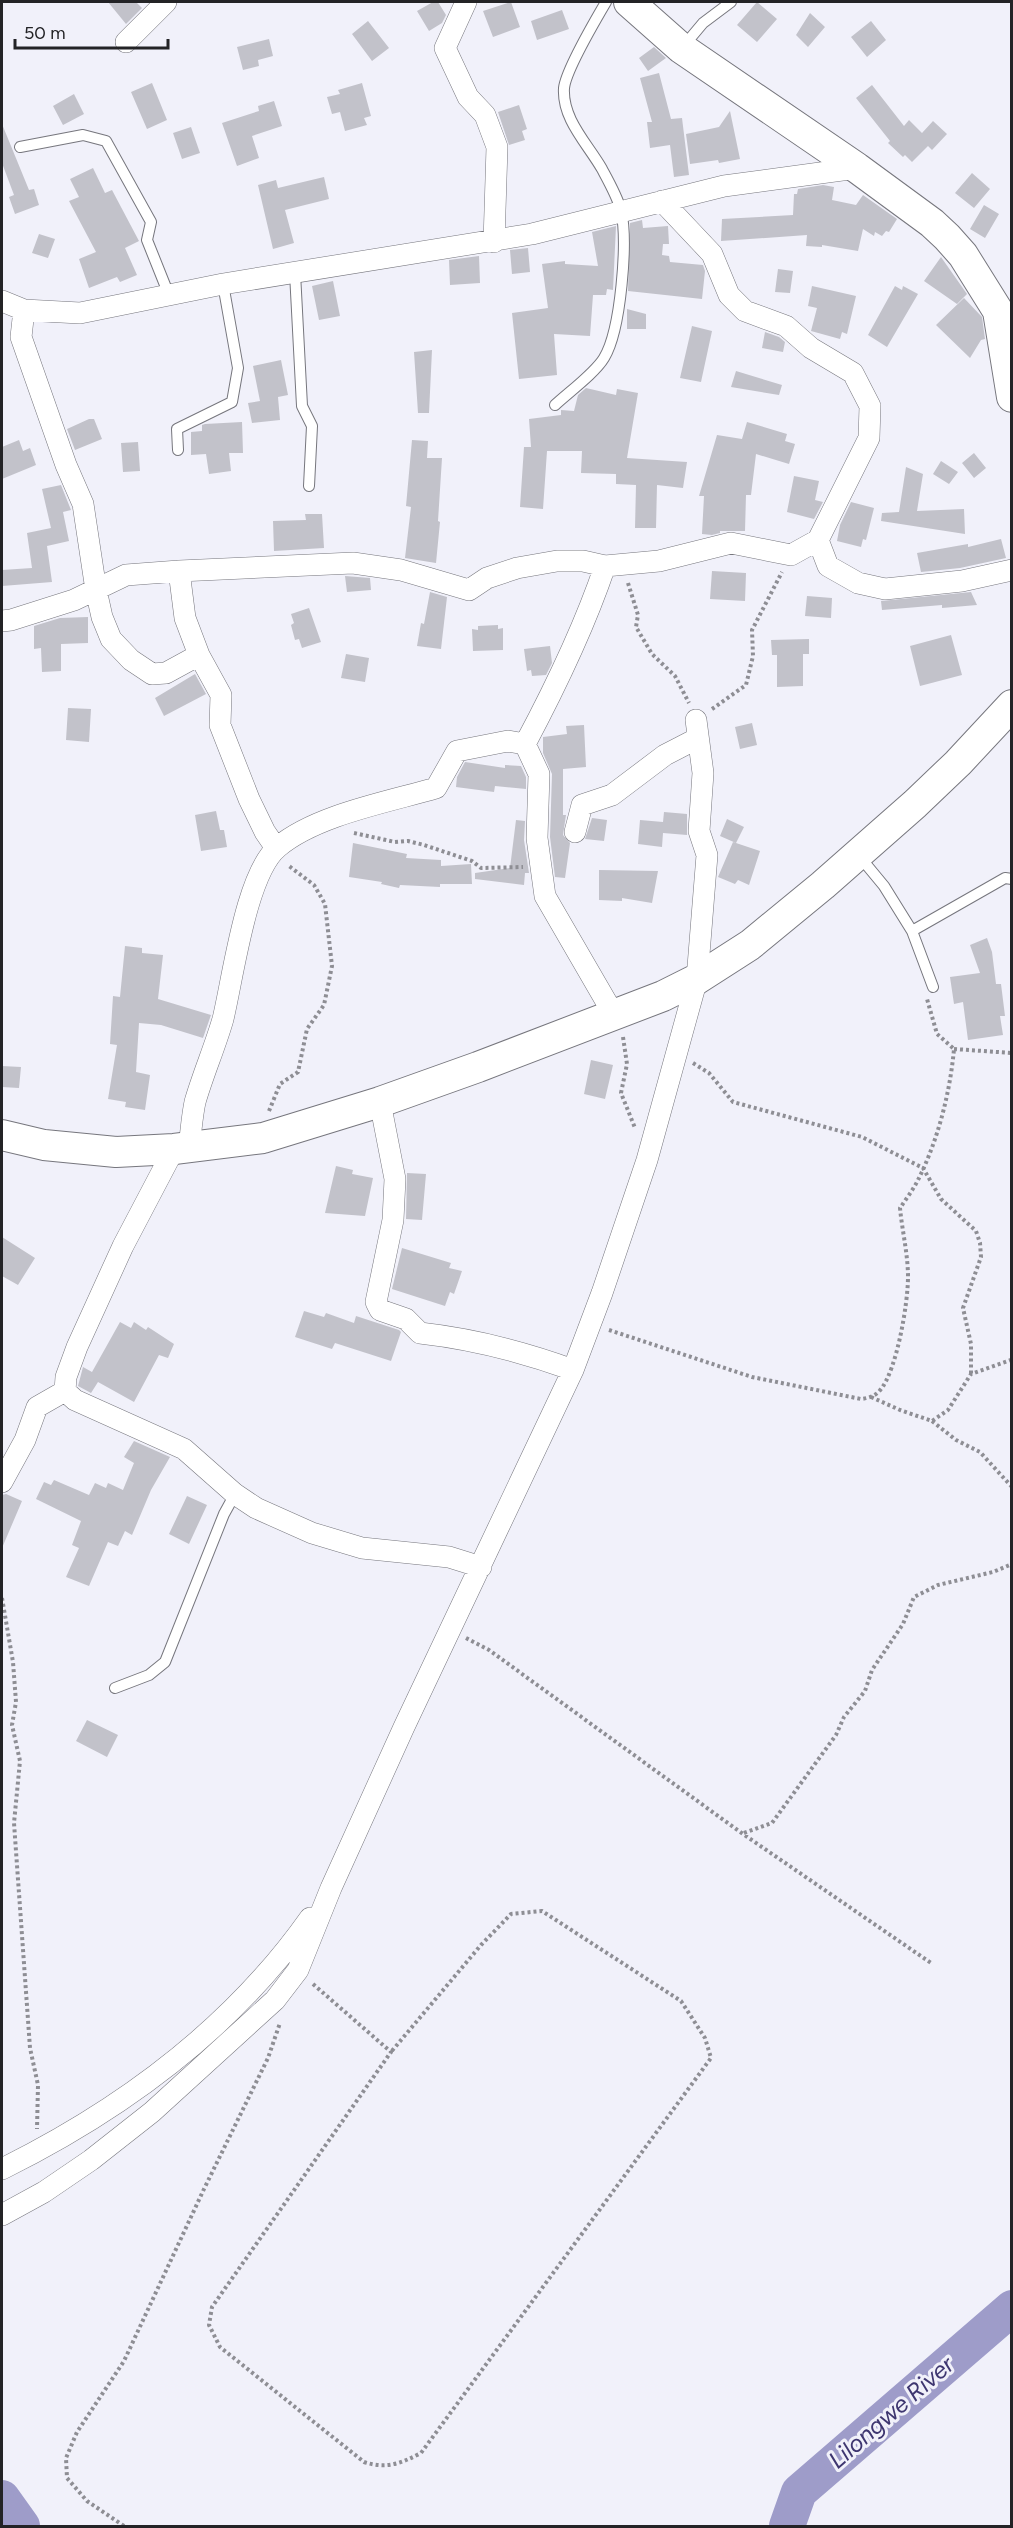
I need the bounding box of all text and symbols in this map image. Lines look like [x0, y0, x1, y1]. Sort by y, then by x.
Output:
scale bar [15, 12, 168, 50]
text: 50 m [24, 22, 66, 44]
water label: Lilongwe River [822, 2349, 960, 2474]

